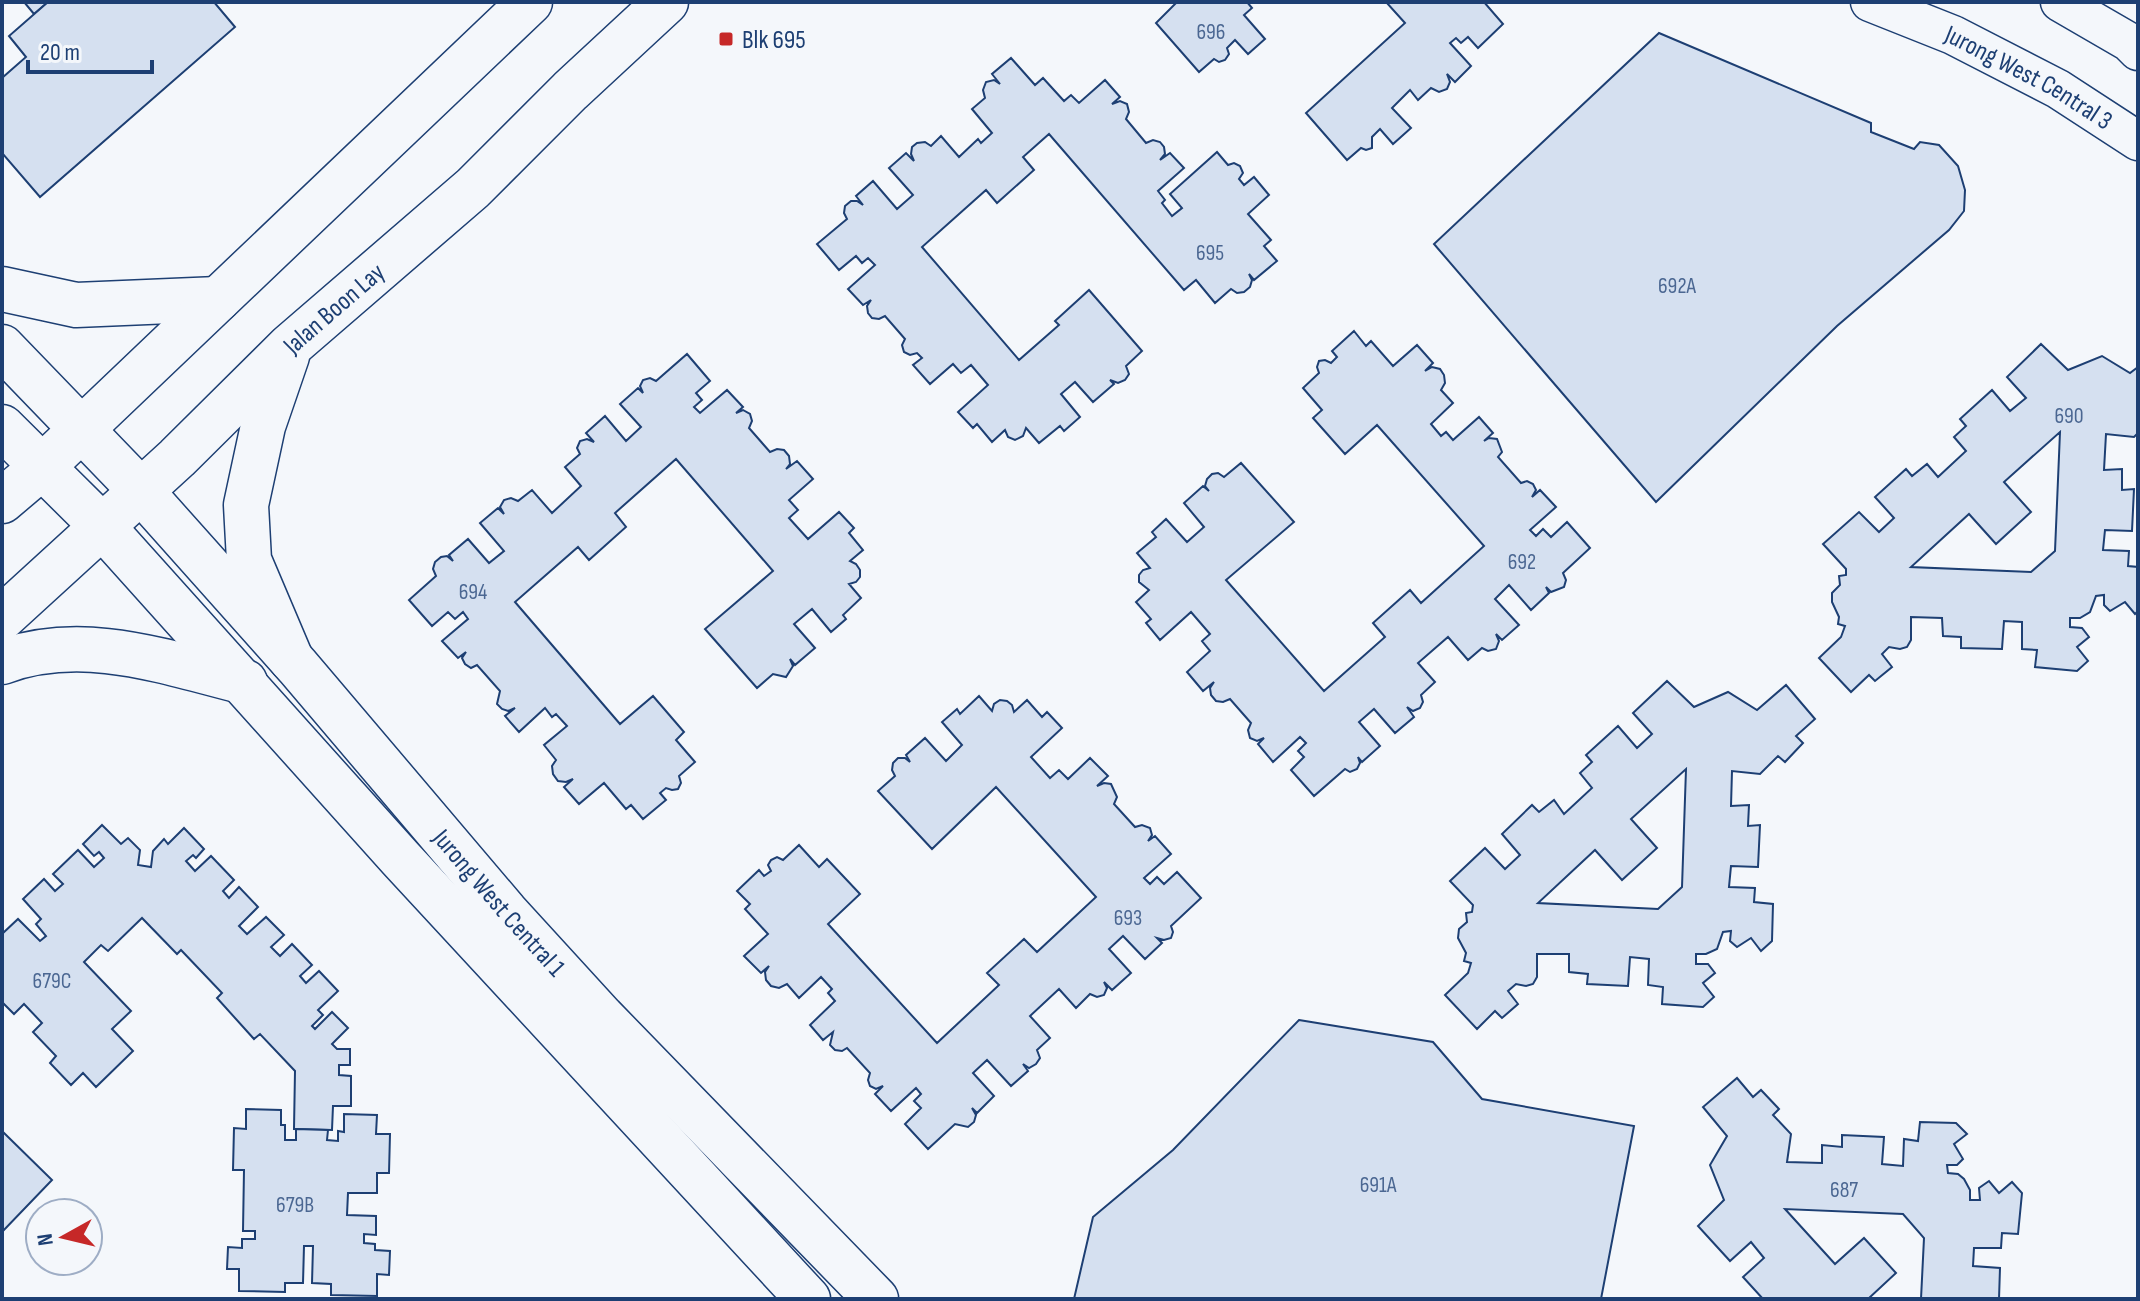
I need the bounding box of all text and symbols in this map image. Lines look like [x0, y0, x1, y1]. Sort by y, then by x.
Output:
house number: 696 [1197, 19, 1225, 46]
street label: Jurong West Central 3 [1939, 19, 2118, 137]
scale bar [28, 24, 152, 74]
place label: Blk 695 [742, 25, 806, 56]
marker: Blk 695 [717, 30, 735, 48]
text: 20 m [40, 38, 80, 67]
house number: 695 [1196, 240, 1224, 267]
street label: Jalan Boon Lay [277, 257, 392, 362]
house number: 692A [1658, 273, 1696, 300]
house number: 690 [2054, 403, 2084, 430]
house number: 692 [1508, 549, 1536, 576]
house number: 694 [459, 579, 487, 606]
street label: Jurong West Central 1 [425, 823, 571, 983]
house number: 693 [1114, 905, 1142, 932]
house number: 679C [33, 968, 71, 995]
house number: 691A [1360, 1172, 1397, 1199]
house number: 687 [1830, 1177, 1858, 1204]
house number: 679B [276, 1192, 314, 1219]
north arrow [24, 1197, 104, 1277]
text: N [31, 1232, 60, 1247]

